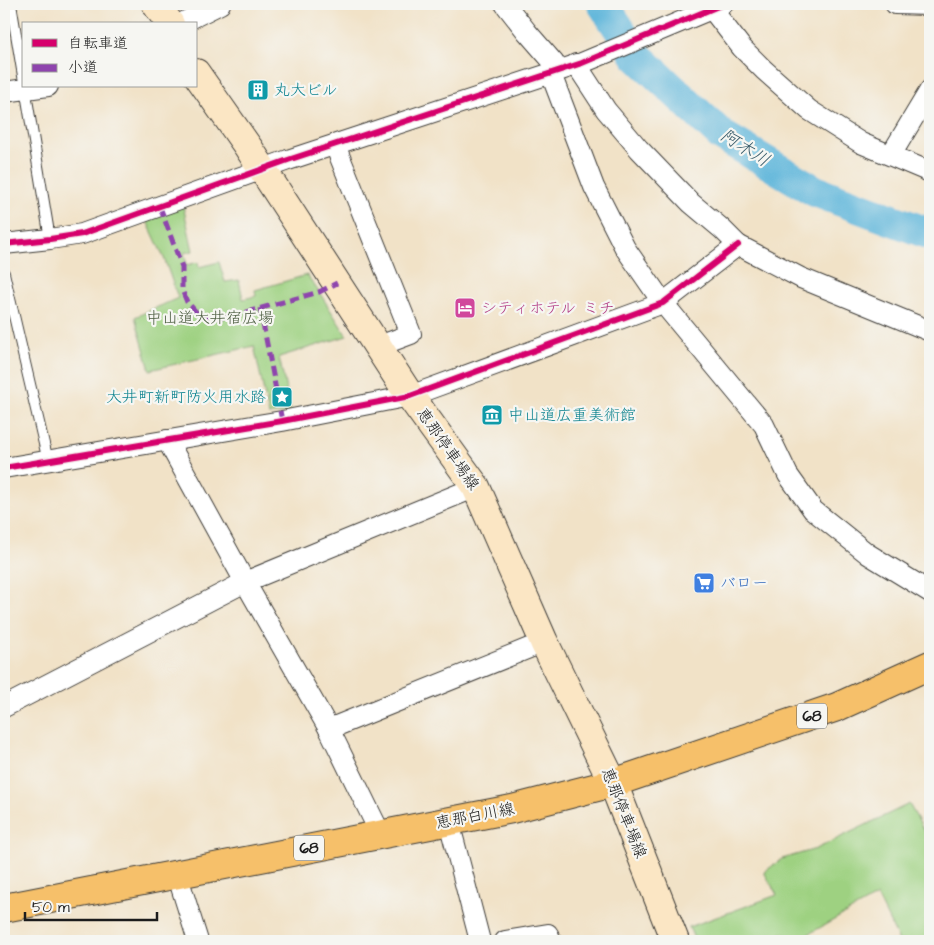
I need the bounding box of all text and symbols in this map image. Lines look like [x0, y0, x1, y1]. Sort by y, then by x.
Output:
legend [22, 22, 198, 88]
text: 自転車道 [68, 33, 128, 54]
text: 小道 [68, 57, 98, 78]
building icon: 丸大ビル [246, 78, 270, 102]
place label: 丸大ビル [274, 79, 338, 101]
water label: 阿木川 [715, 123, 775, 173]
hotel icon: シティホテル ミチ [453, 296, 477, 320]
place label: シティホテル ミチ [481, 297, 615, 319]
park label: 中山道大井宿広場 [146, 307, 274, 329]
place icon: 大井町新町防火用水路 [270, 385, 294, 409]
place label: 大井町新町防火用水路 [106, 386, 266, 408]
street label: 恵那停車場線 [411, 403, 485, 495]
museum icon: 中山道広重美術館 [480, 403, 504, 427]
place label: 中山道広重美術館 [508, 404, 636, 426]
supermarket icon: バロー [692, 571, 716, 595]
place label: バロー [720, 572, 768, 594]
road number: 68 [797, 704, 827, 728]
street label: 恵那停車場線 [596, 764, 652, 862]
street label: 恵那白川線 [434, 798, 516, 834]
road number: 68 [294, 836, 324, 860]
scale bar [25, 890, 158, 922]
text: 50 m [32, 897, 70, 918]

